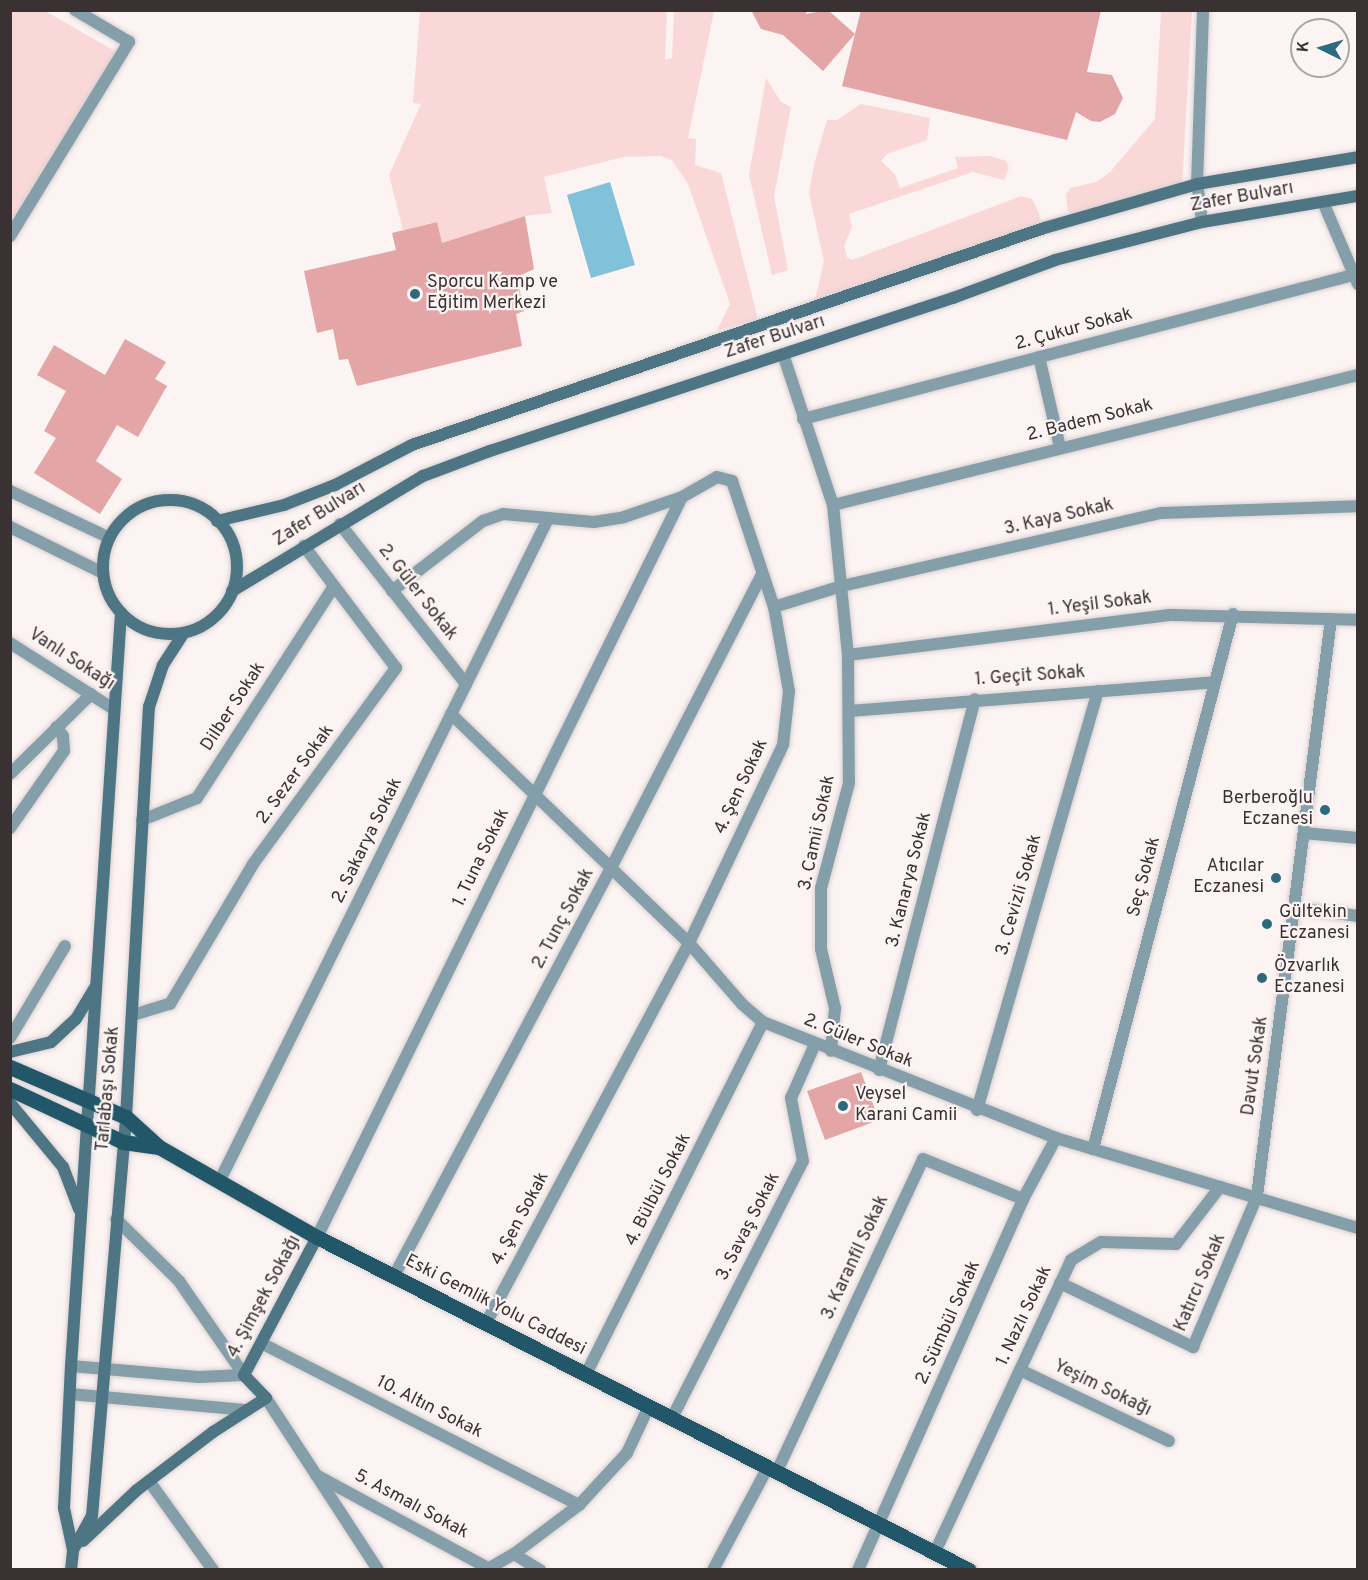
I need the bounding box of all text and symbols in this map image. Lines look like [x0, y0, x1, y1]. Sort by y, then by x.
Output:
north arrow [1290, 18, 1350, 78]
text: K [1294, 40, 1315, 53]
street label: Zafer Bulvarı [1189, 178, 1295, 218]
place label: Sporcu Kamp ve Eğitim Merkezi [427, 273, 558, 316]
marker: Sporcu Kamp ve Eğitim Merkezi [408, 287, 422, 301]
street label: 2. Çukur Sokak [1013, 304, 1135, 356]
street label: Zafer Bulvarı [722, 312, 828, 364]
street label: 2. Badem Sokak [1025, 395, 1155, 447]
street label: Zafer Bulvarı [270, 478, 370, 552]
street label: 3. Kaya Sokak [1002, 495, 1116, 541]
street label: 2. Güler Sokak [373, 541, 461, 645]
street label: 1. Yeşil Sokak [1047, 588, 1153, 622]
street label: Vanlı Sokağı [24, 624, 118, 696]
street label: Dilber Sokak [197, 658, 271, 756]
street label: 1. Geçit Sokak [974, 662, 1086, 692]
street label: 2. Sezer Sokak [253, 721, 339, 829]
street label: 4. Şen Sokak [711, 736, 773, 838]
street label: 3. Camii Sokak [795, 773, 841, 893]
street label: 2. Sakarya Sokak [328, 775, 408, 907]
place label: Berberoğlu Eczanesi [1222, 789, 1313, 832]
marker: Berberoğlu Eczanesi [1318, 803, 1332, 817]
street label: 1. Tuna Sokak [449, 805, 515, 911]
street label: 3. Kanarya Sokak [883, 810, 937, 950]
street label: 3. Cevizli Sokak [992, 832, 1048, 958]
street label: Seç Sokak [1124, 834, 1166, 920]
place label: Atıcılar Eczanesi [1193, 857, 1264, 900]
street label: 2. Tunç Sokak [528, 865, 600, 973]
marker: Atıcılar Eczanesi [1269, 871, 1283, 885]
place label: Gültekin Eczanesi [1279, 903, 1350, 946]
marker: Gültekin Eczanesi [1260, 917, 1274, 931]
place label: Özvarlık Eczanesi [1274, 957, 1345, 1000]
marker: Özvarlık Eczanesi [1255, 971, 1269, 985]
street label: 2. Güler Sokak [800, 1010, 916, 1074]
street label: Davut Sokak [1238, 1015, 1274, 1117]
street label: Tarlabaşı Sokak [93, 1025, 125, 1153]
place label: Veysel Karani Camii [855, 1085, 957, 1128]
marker: Veysel Karani Camii [836, 1099, 850, 1113]
street label: 4. Bülbül Sokak [621, 1130, 697, 1250]
street label: 4. Şen Sokak [487, 1169, 555, 1269]
street label: 3. Savaş Sokak [712, 1169, 786, 1285]
street label: 3. Karanfil Sokak [818, 1192, 894, 1324]
street label: Katırcı Sokak [1171, 1231, 1231, 1335]
street label: 4. Şimşek Sokağı [224, 1232, 306, 1362]
street label: Eski Gemlik Yolu Caddesi [401, 1251, 589, 1361]
street label: 2. Sümbül Sokak [912, 1258, 986, 1388]
street label: 1. Nazlı Sokak [992, 1263, 1058, 1369]
street label: Yeşim Sokağı [1050, 1356, 1154, 1422]
street label: 10. Altın Sokak [372, 1372, 486, 1444]
street label: 5. Asmalı Sokak [350, 1466, 472, 1544]

